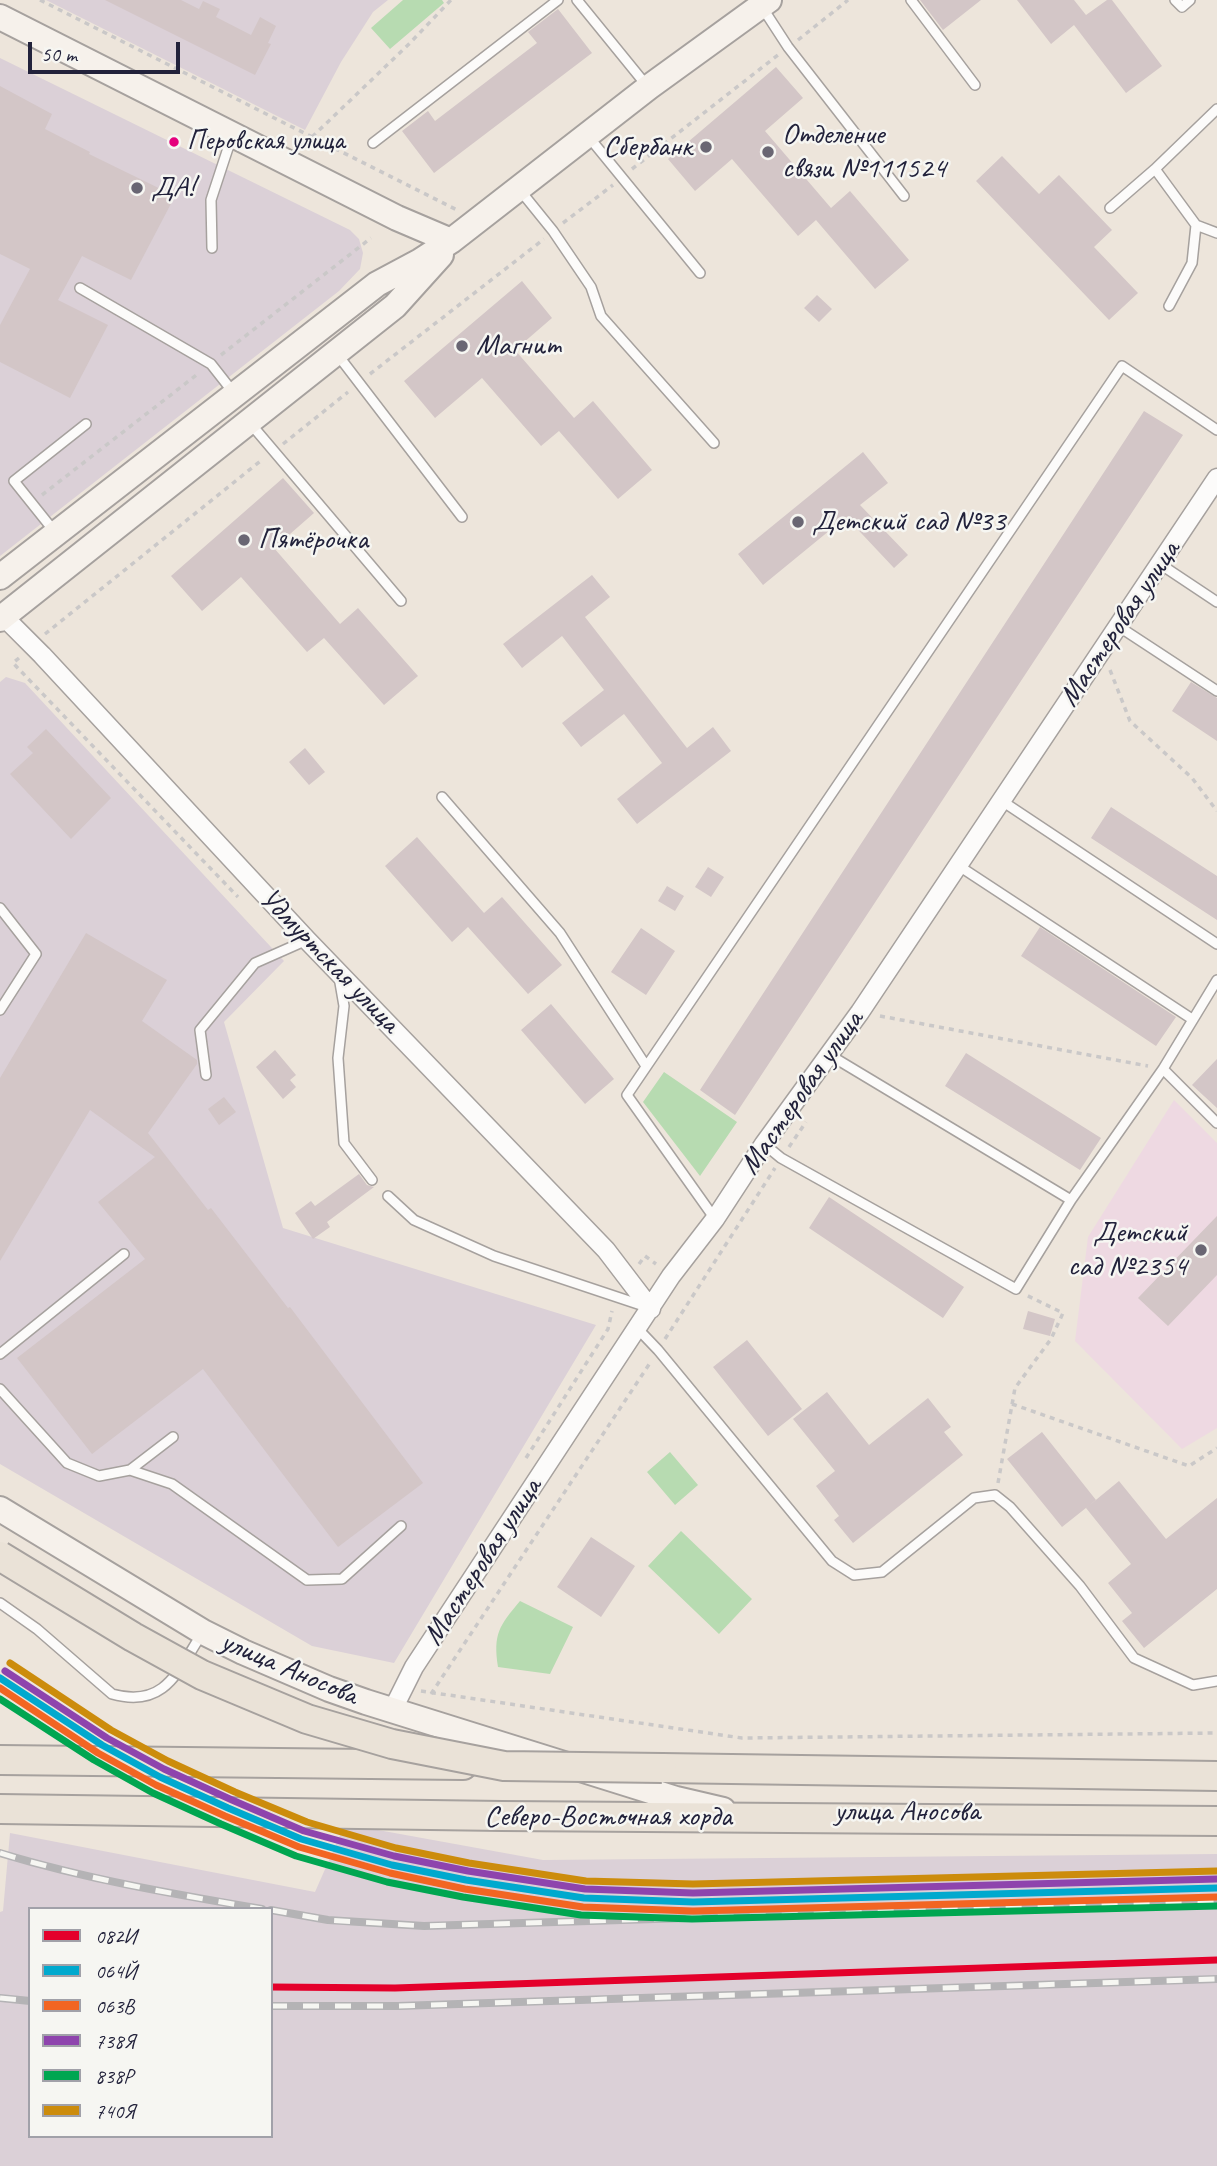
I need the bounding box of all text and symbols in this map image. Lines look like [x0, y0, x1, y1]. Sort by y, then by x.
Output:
scale bar [32, 28, 184, 72]
text: 50 m [41, 41, 77, 67]
place label: Отделение связи №111524 [782, 117, 946, 188]
place label: Перовская улица [187, 125, 345, 159]
place label: Сбербанк [603, 129, 692, 165]
marker: Перовская улица [167, 135, 181, 149]
marker: Сбербанк [698, 139, 714, 155]
marker: Отделение связи №111524 [760, 144, 776, 160]
place label: ДА! [151, 170, 194, 206]
marker: ДА! [129, 180, 145, 196]
place label: Магнит [476, 328, 561, 364]
marker: Магнит [454, 338, 470, 354]
place label: Детский сад №33 [812, 504, 1006, 540]
marker: Детский сад №33 [790, 514, 806, 530]
place label: Пятёрочка [258, 522, 368, 558]
marker: Пятёрочка [236, 532, 252, 548]
street label: Мастеровая улица [1051, 534, 1189, 714]
street label: Удмуртская улица [251, 881, 407, 1041]
street label: Мастеровая улица [732, 1004, 872, 1182]
place label: Детский сад №2354 [1068, 1215, 1187, 1286]
marker: Детский сад №2354 [1193, 1242, 1209, 1258]
street label: Мастеровая улица [416, 1472, 550, 1652]
street label: улица Аносова [215, 1624, 363, 1714]
street label: улица Аносова [834, 1794, 980, 1830]
street label: Северо-Восточная хорда [484, 1799, 732, 1835]
legend [28, 1907, 273, 2138]
text: 082И [95, 1923, 137, 1949]
text: 064Й [95, 1958, 137, 1984]
text: 063В [95, 1993, 134, 2019]
text: 738Я [95, 2028, 135, 2054]
text: 838Р [95, 2063, 133, 2089]
text: 740Я [95, 2098, 135, 2124]

